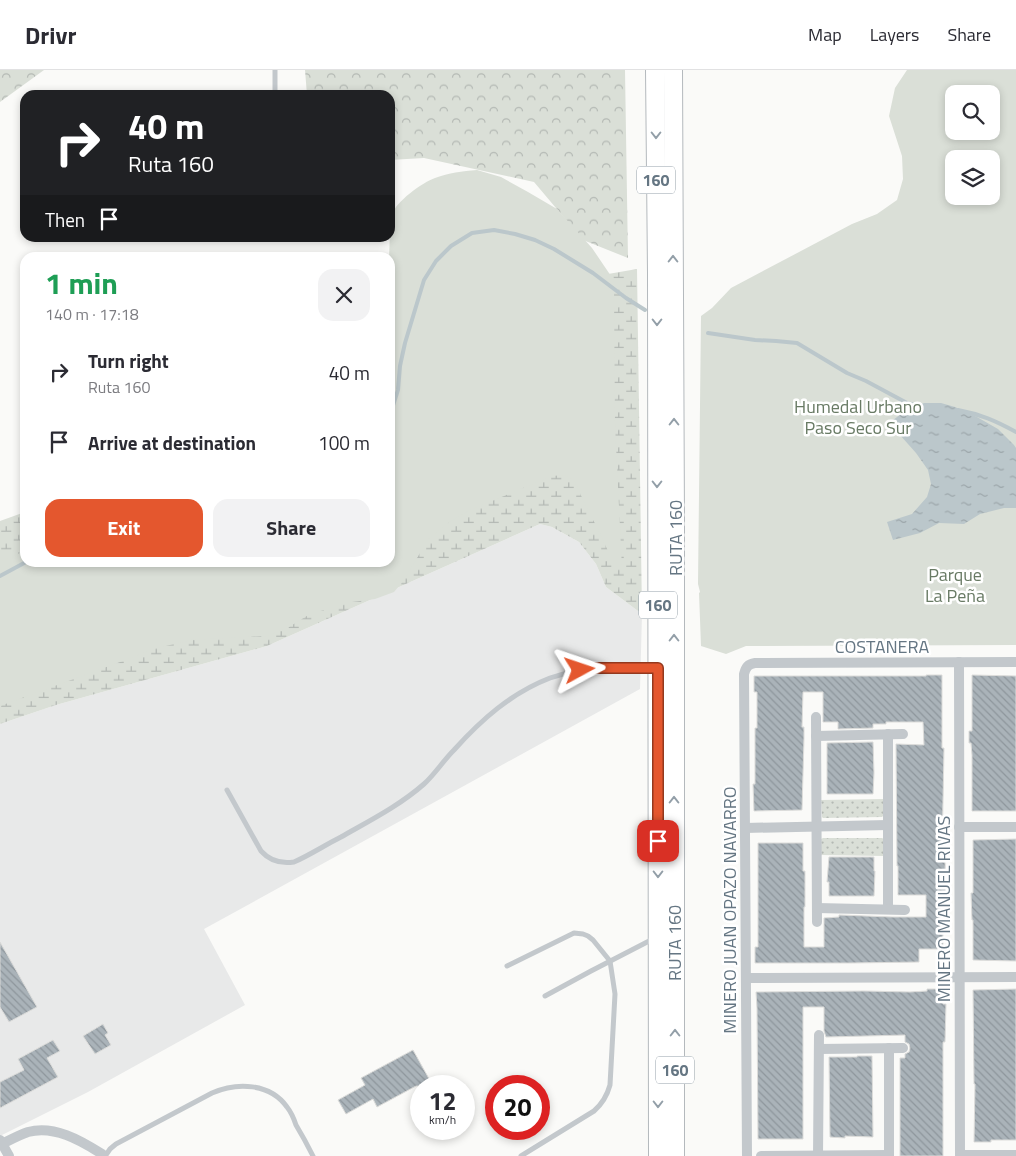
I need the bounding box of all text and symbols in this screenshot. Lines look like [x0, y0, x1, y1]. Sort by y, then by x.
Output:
text: Drivr [25, 17, 76, 53]
text: Map [808, 21, 842, 48]
text: Layers [870, 21, 919, 48]
text: Share [947, 21, 991, 48]
map controls [945, 85, 1000, 205]
button: search [945, 85, 1000, 140]
text: 40 m [128, 99, 204, 153]
icon: right [45, 110, 110, 175]
one-way arrow [651, 132, 661, 140]
text: Ruta 160 [128, 147, 214, 181]
button: layers [945, 150, 1000, 205]
road number: 160 [637, 166, 675, 194]
text: Then [45, 205, 85, 234]
icon: arrive [95, 205, 123, 233]
one-way arrow [668, 255, 678, 262]
text: 1 min [45, 260, 118, 306]
button: close [318, 269, 370, 321]
text: 140 m · 17:18 [45, 302, 139, 326]
one-way arrow [652, 318, 662, 326]
text: Turn right [88, 346, 169, 375]
icon: right [45, 358, 73, 386]
text: 40 m [329, 358, 370, 387]
text: Ruta 160 [88, 375, 150, 399]
park label: Humedal Urbano Paso Seco Sur [794, 393, 922, 441]
one-way arrow [669, 417, 679, 425]
icon: arrive [45, 428, 73, 456]
text: Arrive at destination [88, 428, 256, 457]
text: 100 m [318, 428, 370, 457]
one-way arrow [652, 480, 662, 488]
button: Exit [45, 499, 203, 557]
button: Share [213, 499, 370, 557]
street label: RUTA 160 [662, 500, 689, 576]
park label: Parque La Peña [925, 561, 985, 609]
road number: 160 [639, 592, 677, 618]
one-way arrow [669, 633, 679, 641]
street label: COSTANERA [835, 633, 929, 660]
position arrow [553, 643, 605, 695]
street label: MINERO JUAN OPAZO NAVARRO [716, 786, 743, 1034]
one-way arrow [669, 796, 679, 804]
street label: MINERO MANUEL RIVAS [930, 816, 957, 1002]
pin [637, 820, 679, 862]
icon: arrive [644, 827, 672, 855]
one-way arrow [653, 870, 663, 878]
street label: RUTA 160 [661, 905, 688, 981]
one-way arrow [670, 1029, 680, 1036]
road number: 160 [656, 1056, 694, 1084]
speed limit sign: 20 [485, 1075, 550, 1140]
text: 12 [428, 1082, 457, 1120]
one-way arrow [653, 1100, 663, 1108]
text: km/h [429, 1110, 456, 1129]

